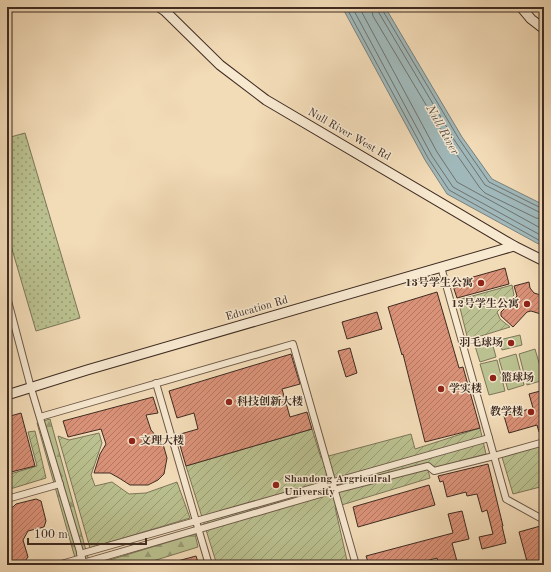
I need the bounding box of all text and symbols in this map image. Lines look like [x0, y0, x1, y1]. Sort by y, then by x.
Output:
water label: Null River [423, 102, 461, 158]
street label: Null River West Rd [306, 107, 392, 163]
place label: 13号学生公寓 [405, 276, 473, 289]
marker: 13号学生公寓 [476, 278, 486, 288]
street label: Education Rd [225, 295, 290, 323]
place label: 12号学生公寓 [451, 297, 519, 310]
marker: 12号学生公寓 [522, 299, 532, 309]
place label: 羽毛球场 [459, 336, 503, 349]
marker: 羽毛球场 [506, 338, 516, 348]
place label: 篮球场 [501, 371, 534, 384]
marker: 篮球场 [488, 373, 498, 383]
place label: 学实楼 [449, 382, 482, 395]
marker: 学实楼 [436, 384, 446, 394]
place label: 科技创新大楼 [237, 395, 303, 408]
marker: 科技创新大楼 [224, 397, 234, 407]
place label: 教学楼 [490, 405, 523, 418]
marker: 教学楼 [526, 407, 536, 417]
place label: 文理大楼 [140, 434, 184, 447]
marker: 文理大楼 [127, 436, 137, 446]
place label: Shandong Argriculral University [284, 474, 392, 498]
marker: Shandong Argriculral University [271, 480, 281, 490]
scale bar [28, 520, 146, 546]
text: 100 m [34, 529, 68, 541]

